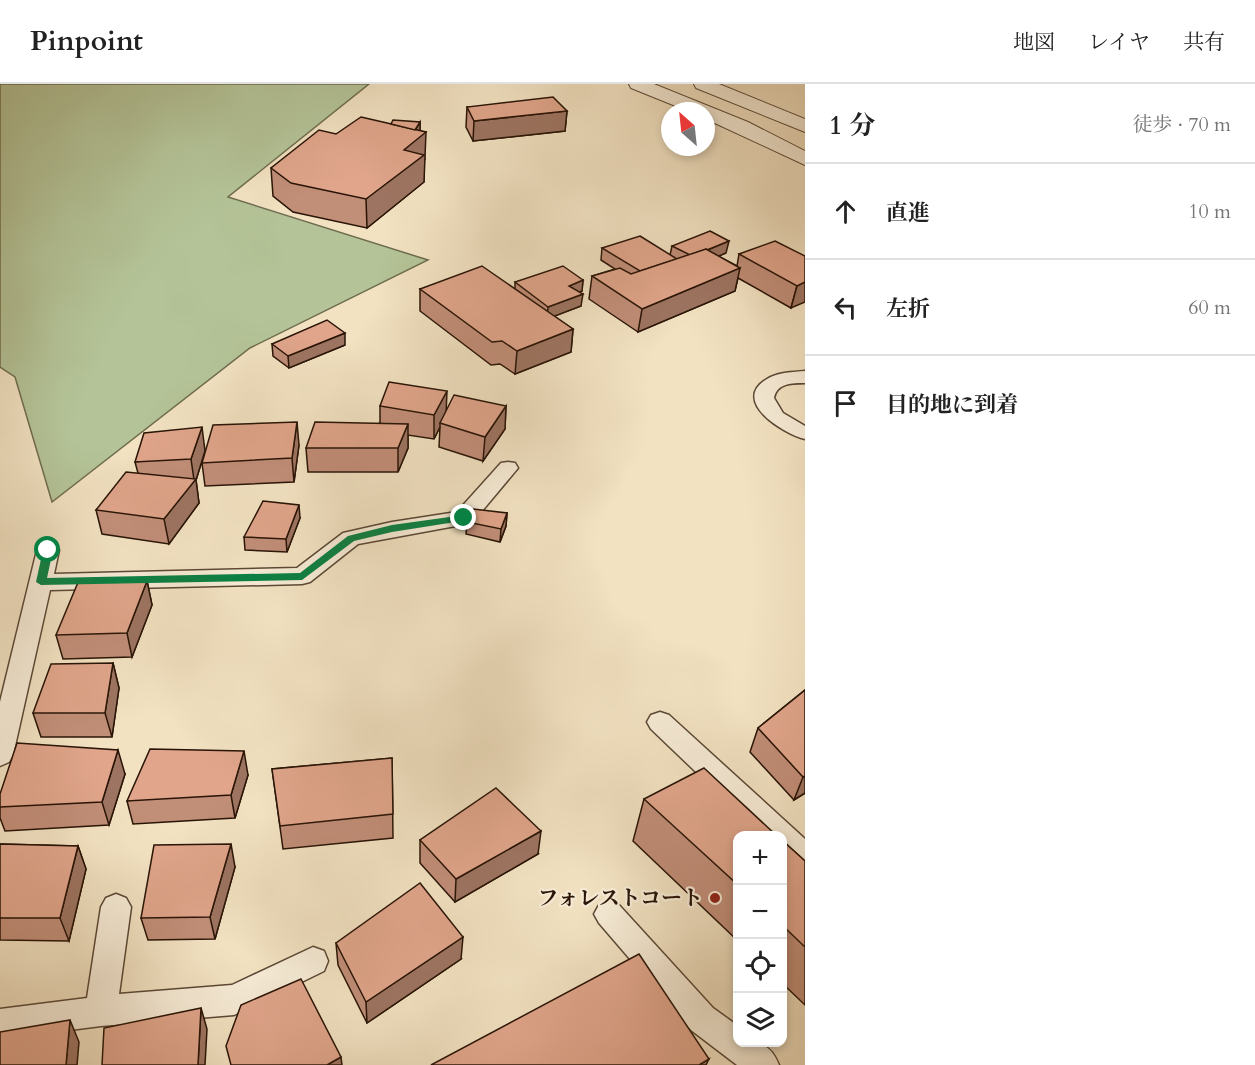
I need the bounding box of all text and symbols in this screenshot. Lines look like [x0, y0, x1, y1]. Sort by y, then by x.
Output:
text: Pinpoint [30, 22, 143, 60]
text: 地図 [1013, 28, 1055, 57]
text: レイヤ [1088, 28, 1150, 57]
text: 共有 [1183, 28, 1225, 57]
north arrow [661, 102, 715, 156]
text: 1 分 [829, 108, 875, 143]
text: 徒歩 · 70 m [1132, 111, 1231, 138]
icon: ahead [829, 195, 862, 228]
text: 直進 [886, 198, 930, 228]
text: 10 m [1188, 198, 1231, 225]
icon: left [829, 291, 862, 324]
text: 左折 [886, 294, 930, 324]
text: 60 m [1188, 294, 1231, 321]
icon: arrive [829, 387, 862, 420]
text: 目的地に到着 [886, 390, 1018, 420]
route end [450, 504, 476, 530]
route start [34, 536, 60, 562]
map controls [733, 831, 787, 1047]
button: + [733, 831, 787, 885]
place label: フォレストコート [538, 884, 703, 913]
button: − [733, 885, 787, 939]
marker: フォレストコート [708, 891, 722, 905]
button: locate [733, 939, 787, 993]
button: layers [733, 993, 787, 1047]

